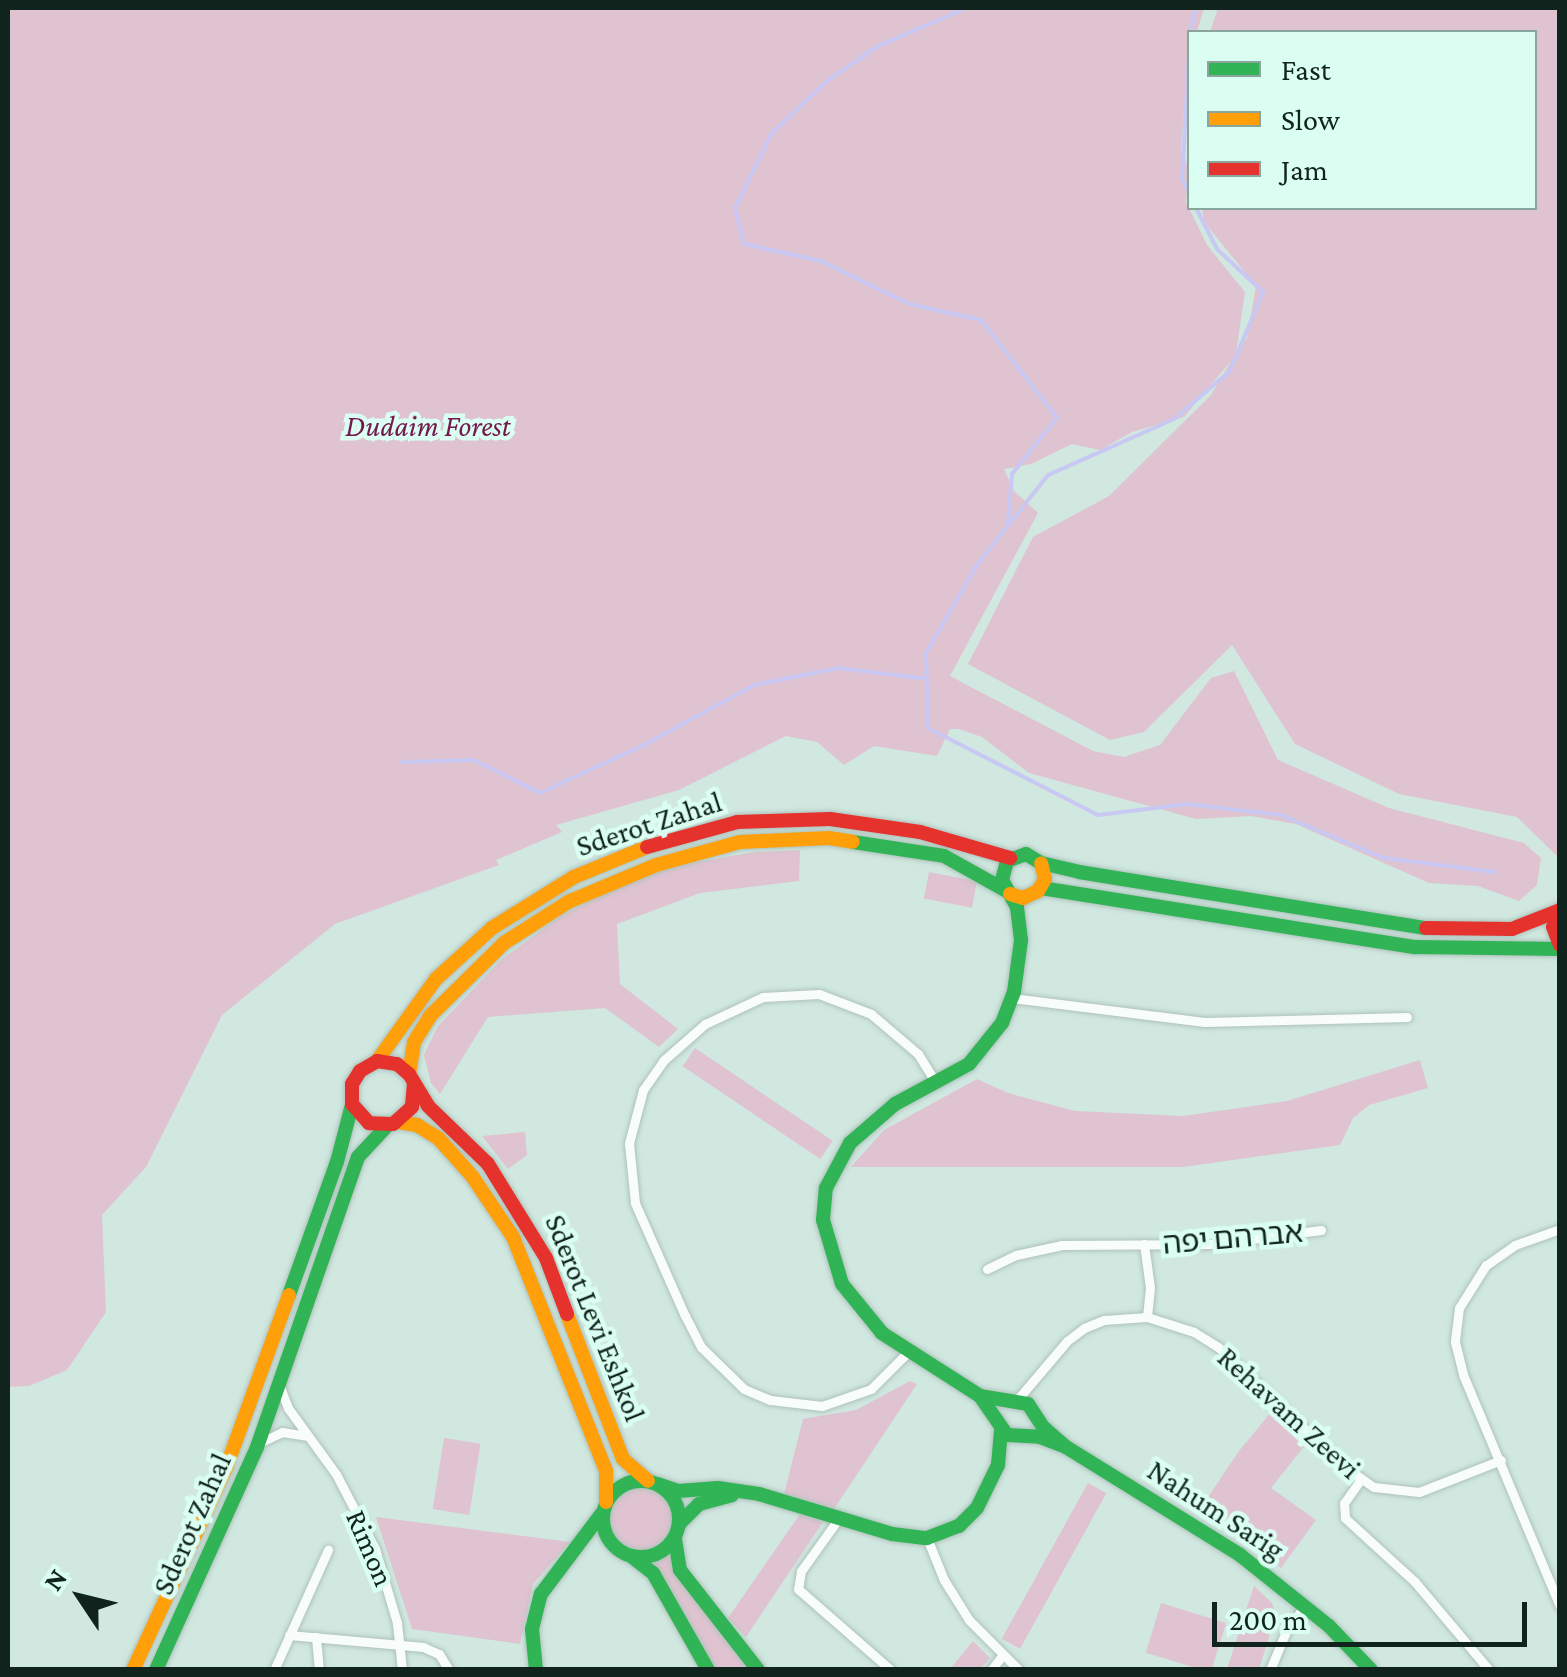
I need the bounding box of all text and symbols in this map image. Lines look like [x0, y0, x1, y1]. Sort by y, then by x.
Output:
legend [1187, 30, 1537, 210]
text: Fast [1281, 53, 1331, 86]
text: Slow [1281, 103, 1340, 136]
text: Jam [1281, 153, 1328, 186]
park label: Dudaim Forest [345, 408, 511, 444]
street label: Sderot Zahal [572, 784, 726, 864]
street label: Sderot Levi Eshkol [537, 1209, 653, 1427]
street label: אברהם יפה [1161, 1214, 1305, 1262]
street label: Rehavam Zeevi [1210, 1339, 1368, 1487]
street label: Sderot Zahal [145, 1448, 239, 1600]
street label: Nahum Sarig [1141, 1452, 1291, 1568]
street label: Rimon [338, 1504, 402, 1592]
north arrow [30, 1547, 130, 1647]
text: N [37, 1563, 73, 1596]
scale bar [1217, 1582, 1532, 1644]
text: 200 m [1229, 1603, 1307, 1636]

